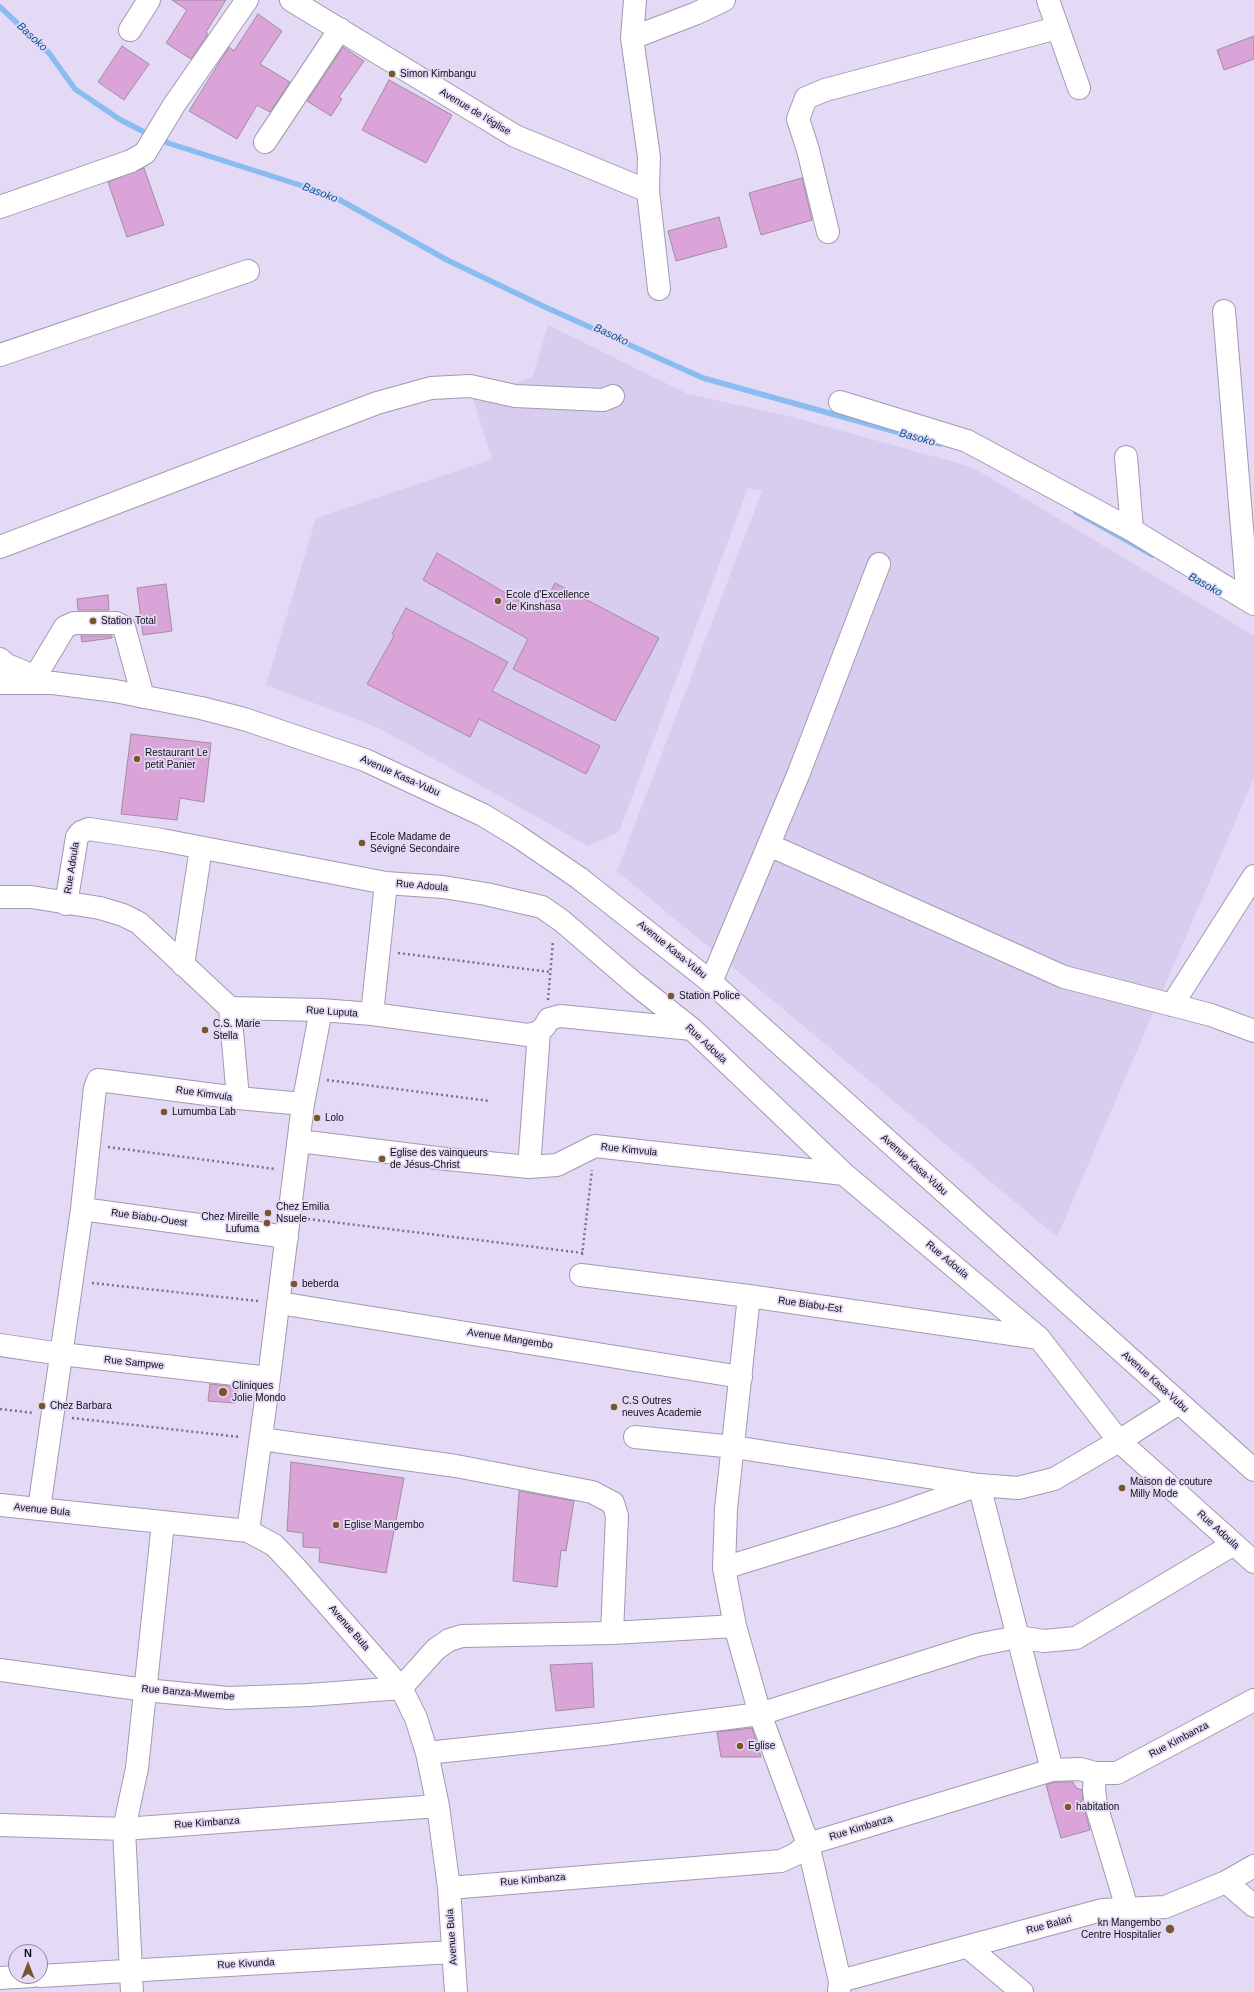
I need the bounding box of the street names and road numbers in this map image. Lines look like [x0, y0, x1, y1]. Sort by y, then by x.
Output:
street label: Avenue de l'église [437, 86, 513, 138]
street label: Avenue Kasa-Vubu [358, 753, 442, 799]
street label: Rue Adoula [62, 841, 82, 895]
street label: Rue Adoula [395, 878, 449, 894]
street label: Avenue Kasa-Vubu [635, 918, 709, 982]
street label: Rue Luputa [306, 1004, 358, 1020]
street label: Rue Adoula [683, 1022, 729, 1066]
street label: Rue Kimvula [175, 1084, 233, 1104]
street label: Avenue Kasa-Vubu [878, 1132, 950, 1198]
street label: Rue Kimvula [600, 1141, 658, 1159]
street label: Rue Biabu-Ouest [110, 1207, 188, 1229]
street label: Rue Adoula [923, 1239, 971, 1281]
street label: Rue Biabu-Est [777, 1295, 843, 1315]
street label: Avenue Mangembo [466, 1326, 554, 1352]
street label: Avenue Kasa-Vubu [1119, 1349, 1191, 1415]
street label: Rue Sampwe [104, 1354, 164, 1372]
street label: Avenue Bula [13, 1501, 71, 1519]
street label: Rue Adoula [1195, 1508, 1241, 1552]
street label: Avenue Bula [326, 1603, 372, 1653]
street label: Rue Banza-Mwembe [141, 1683, 235, 1703]
street label: Rue Kimbanza [1147, 1719, 1211, 1761]
street label: Rue Kimbanza [828, 1813, 894, 1843]
street label: Rue Kimbanza [174, 1815, 240, 1831]
street label: Rue Kimbanza [500, 1871, 566, 1889]
street label: Avenue Bula [444, 1908, 460, 1966]
street label: Rue Balari [1025, 1913, 1073, 1937]
street label: Rue Kivunda [217, 1957, 275, 1971]

